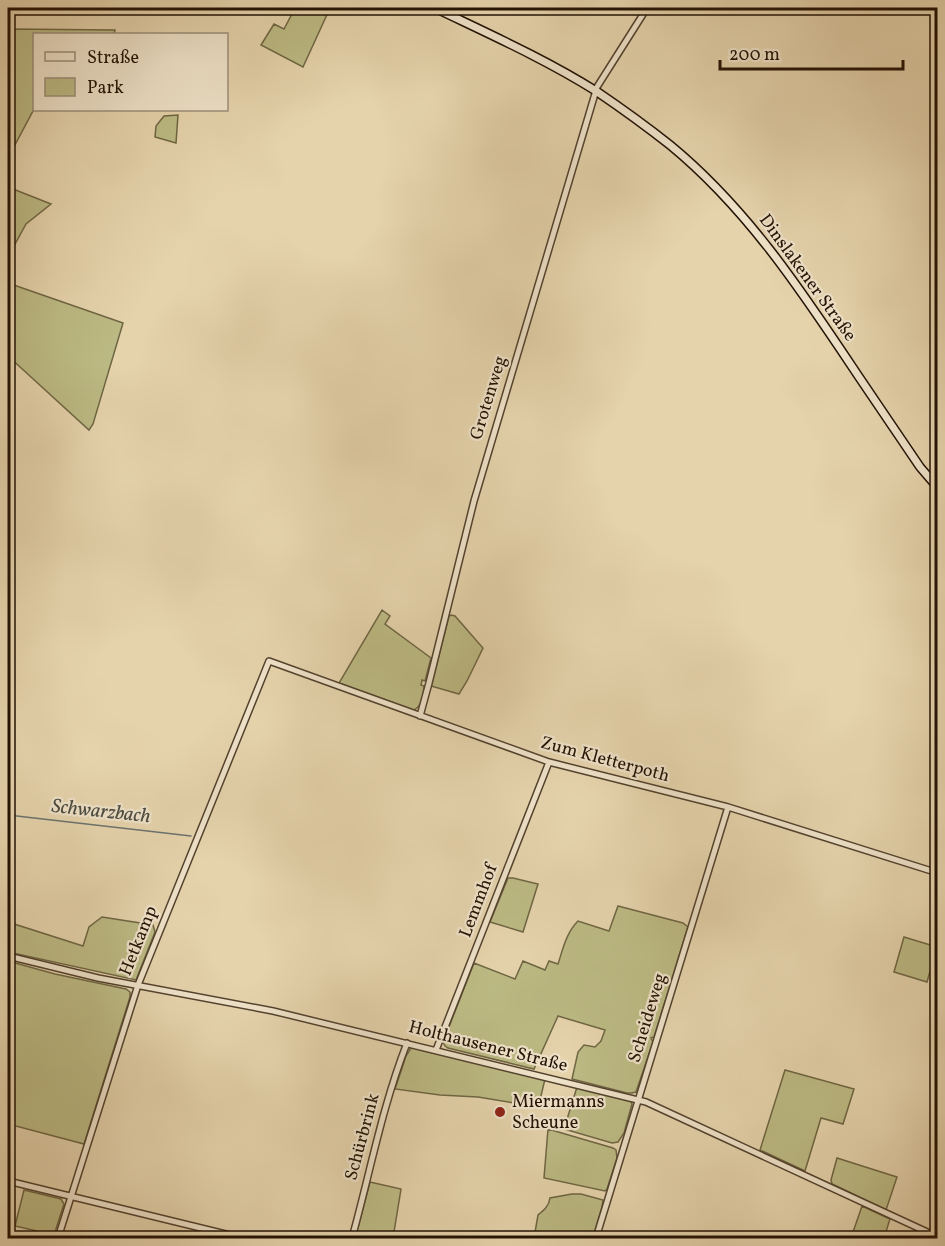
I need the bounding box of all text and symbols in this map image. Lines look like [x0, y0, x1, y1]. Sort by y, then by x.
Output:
legend [33, 33, 228, 111]
scale bar [720, 33, 903, 71]
text: 200 m [729, 43, 780, 68]
text: Straße [87, 46, 139, 71]
text: Park [87, 76, 124, 101]
street label: Dinslakener Straße [752, 209, 862, 347]
street label: Grotenweg [464, 353, 514, 443]
street label: Zum Kletterpoth [538, 731, 672, 789]
water label: Schwarzbach [50, 793, 152, 831]
street label: Lemmhof [454, 859, 505, 941]
street label: Hetkamp [114, 902, 164, 980]
street label: Scheideweg [623, 970, 673, 1066]
street label: Holthausener Straße [406, 1015, 570, 1079]
street label: Schürbrink [339, 1090, 387, 1183]
place label: Miermanns Scheune [512, 1090, 604, 1136]
marker: Miermanns Scheune [493, 1105, 507, 1119]

